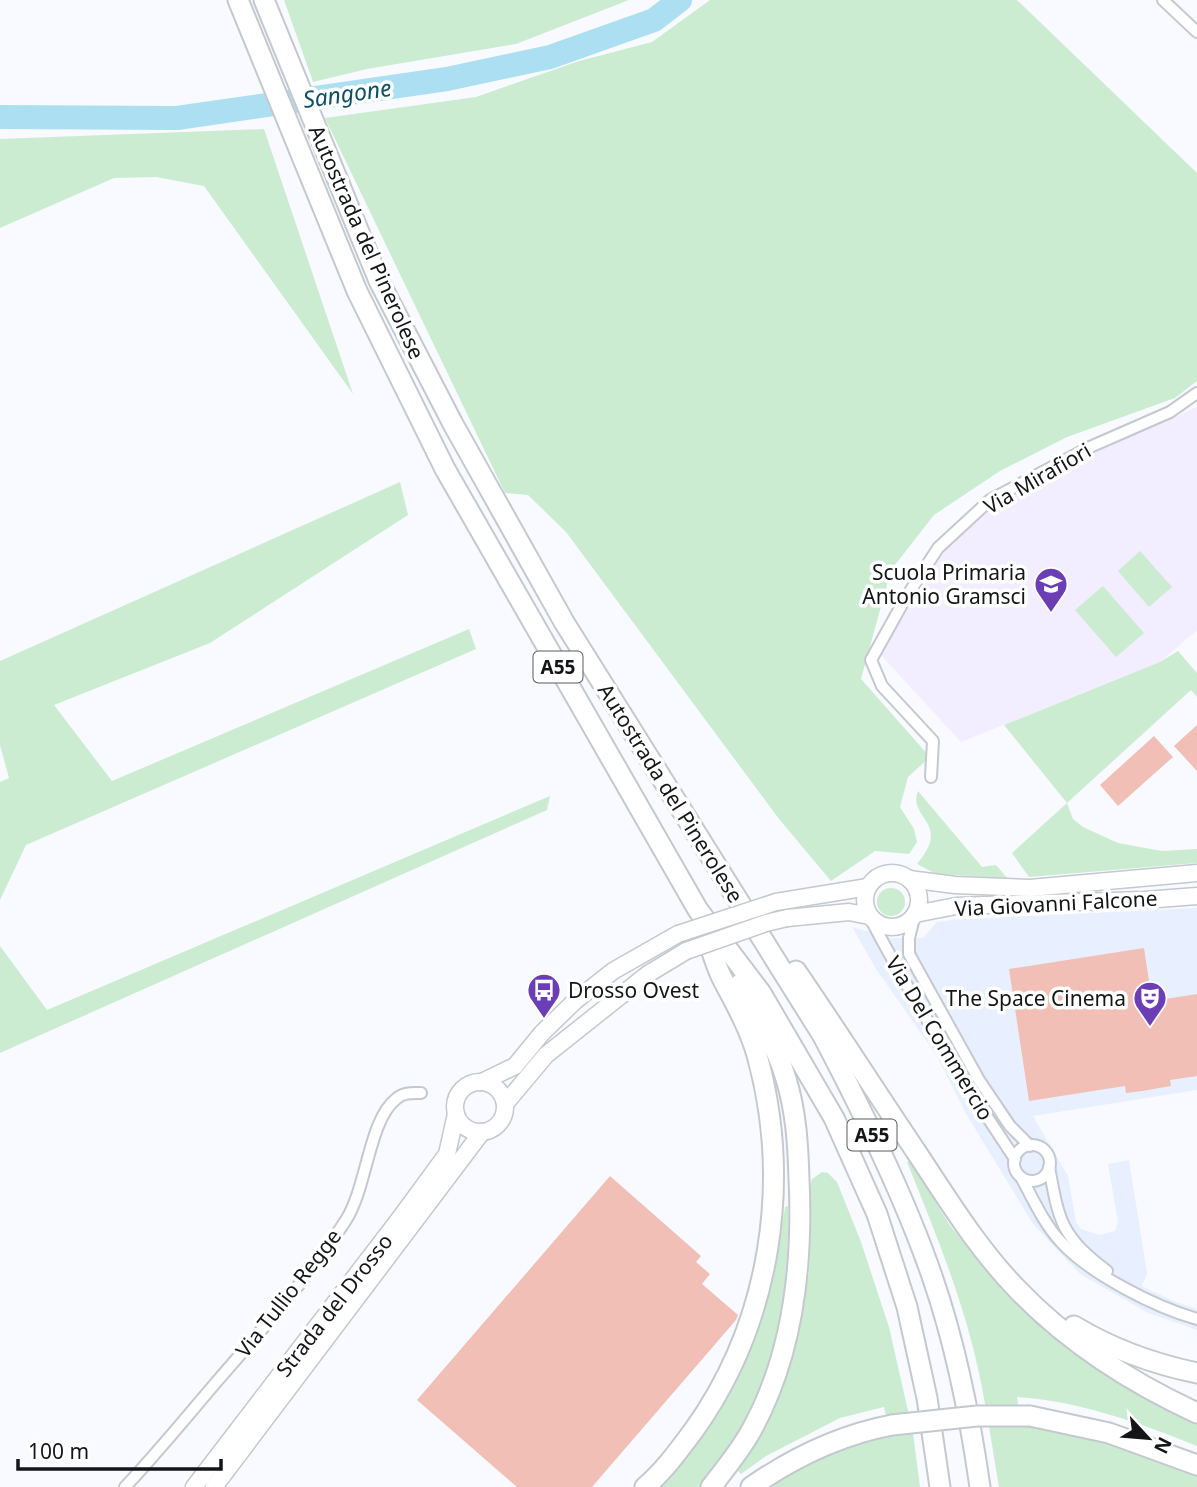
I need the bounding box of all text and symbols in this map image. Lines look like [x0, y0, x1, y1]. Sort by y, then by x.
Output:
water label: Sangone [301, 71, 393, 115]
street label: Autostrada del Pinerolese [303, 121, 431, 363]
street label: Via Mirafiori [978, 436, 1096, 520]
place label: Scuola Primaria Antonio Gramsci [862, 558, 1026, 610]
school or university icon: Scuola Primaria Antonio Gramsci [1032, 565, 1070, 614]
road number: A55 [534, 652, 582, 682]
street label: Autostrada del Pinerolese [592, 678, 750, 908]
street label: Via Giovanni Falcone [954, 884, 1158, 922]
street label: Via Del Commercio [880, 951, 1000, 1125]
bus stop icon: Drosso Ovest [525, 971, 563, 1020]
place label: Drosso Ovest [568, 976, 700, 1004]
theatre icon: The Space Cinema [1131, 979, 1169, 1028]
place label: The Space Cinema [946, 984, 1126, 1012]
road number: A55 [848, 1120, 896, 1150]
street label: Via Tullio Regge [229, 1223, 347, 1363]
street label: Strada del Drosso [269, 1228, 399, 1382]
north arrow [1113, 1403, 1183, 1473]
scale bar [18, 1428, 220, 1472]
text: N [1148, 1433, 1178, 1458]
text: 100 m [28, 1437, 89, 1465]

